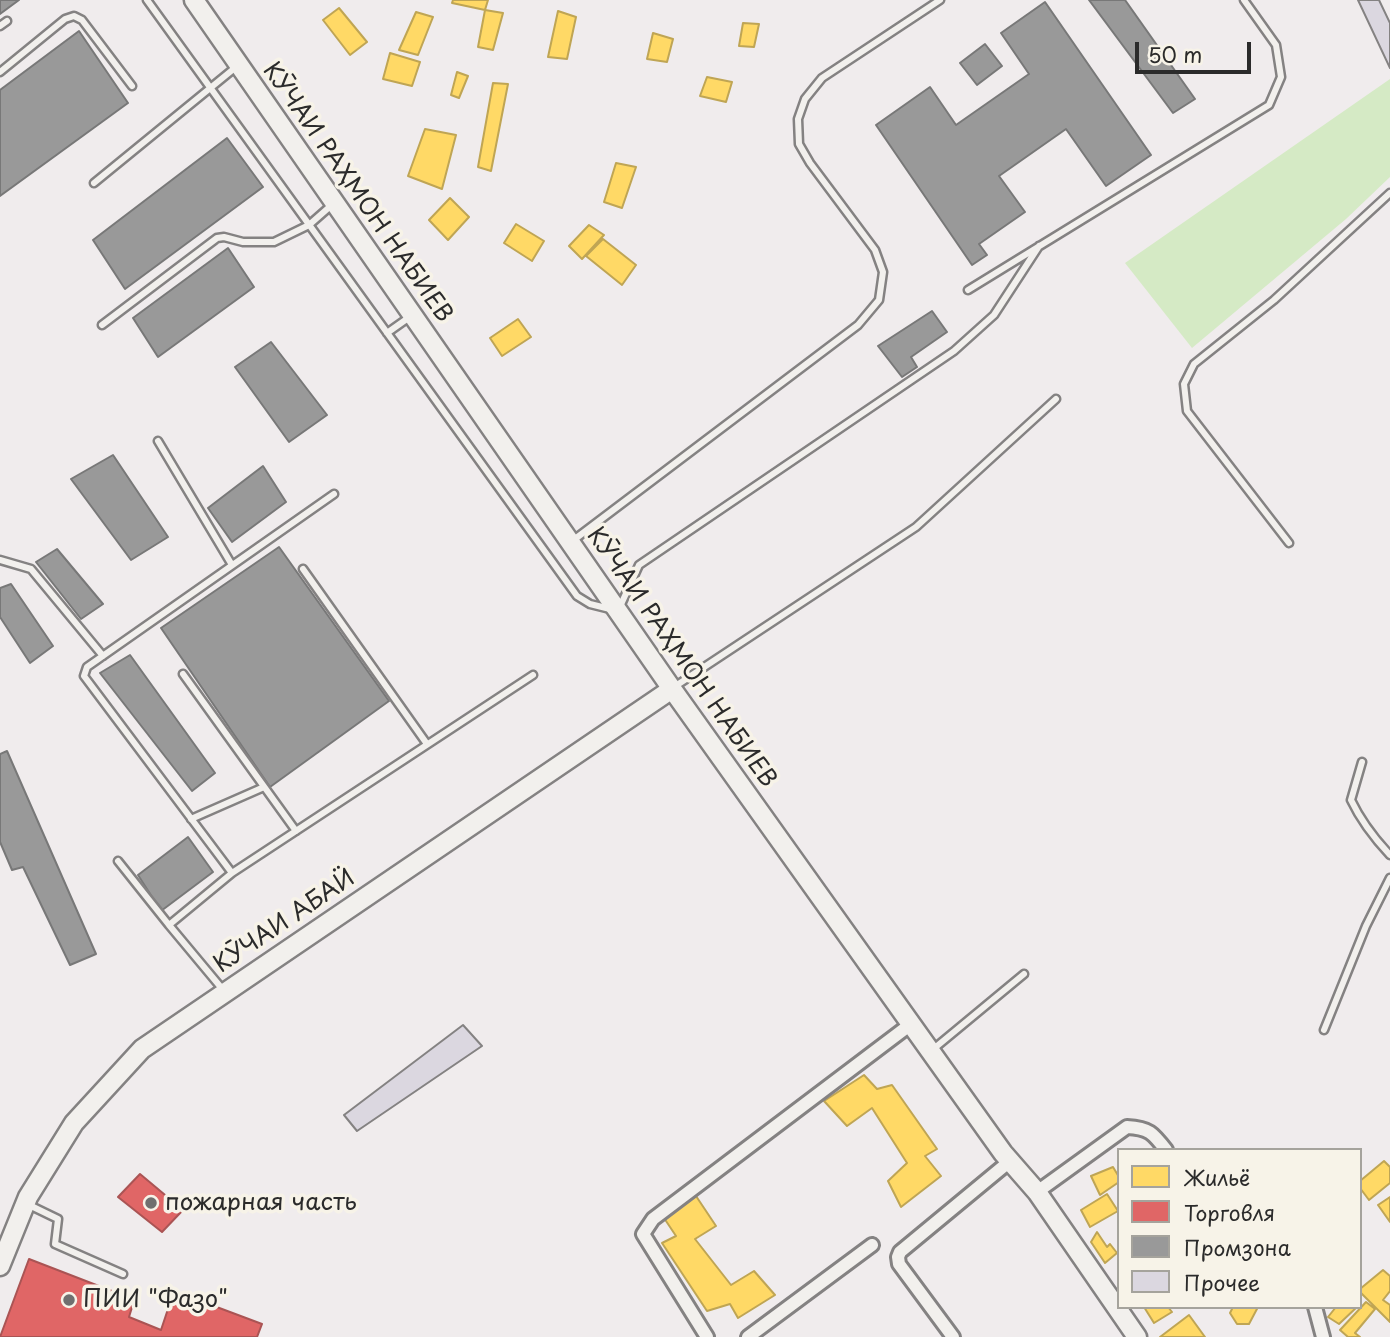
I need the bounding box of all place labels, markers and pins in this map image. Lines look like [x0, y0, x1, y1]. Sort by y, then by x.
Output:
place label: пожарная часть [165, 1189, 357, 1217]
marker: пожарная часть [143, 1195, 159, 1211]
place label: ПИИ "Фазо" [83, 1286, 228, 1314]
marker: ПИИ "Фазо" [61, 1292, 77, 1308]

